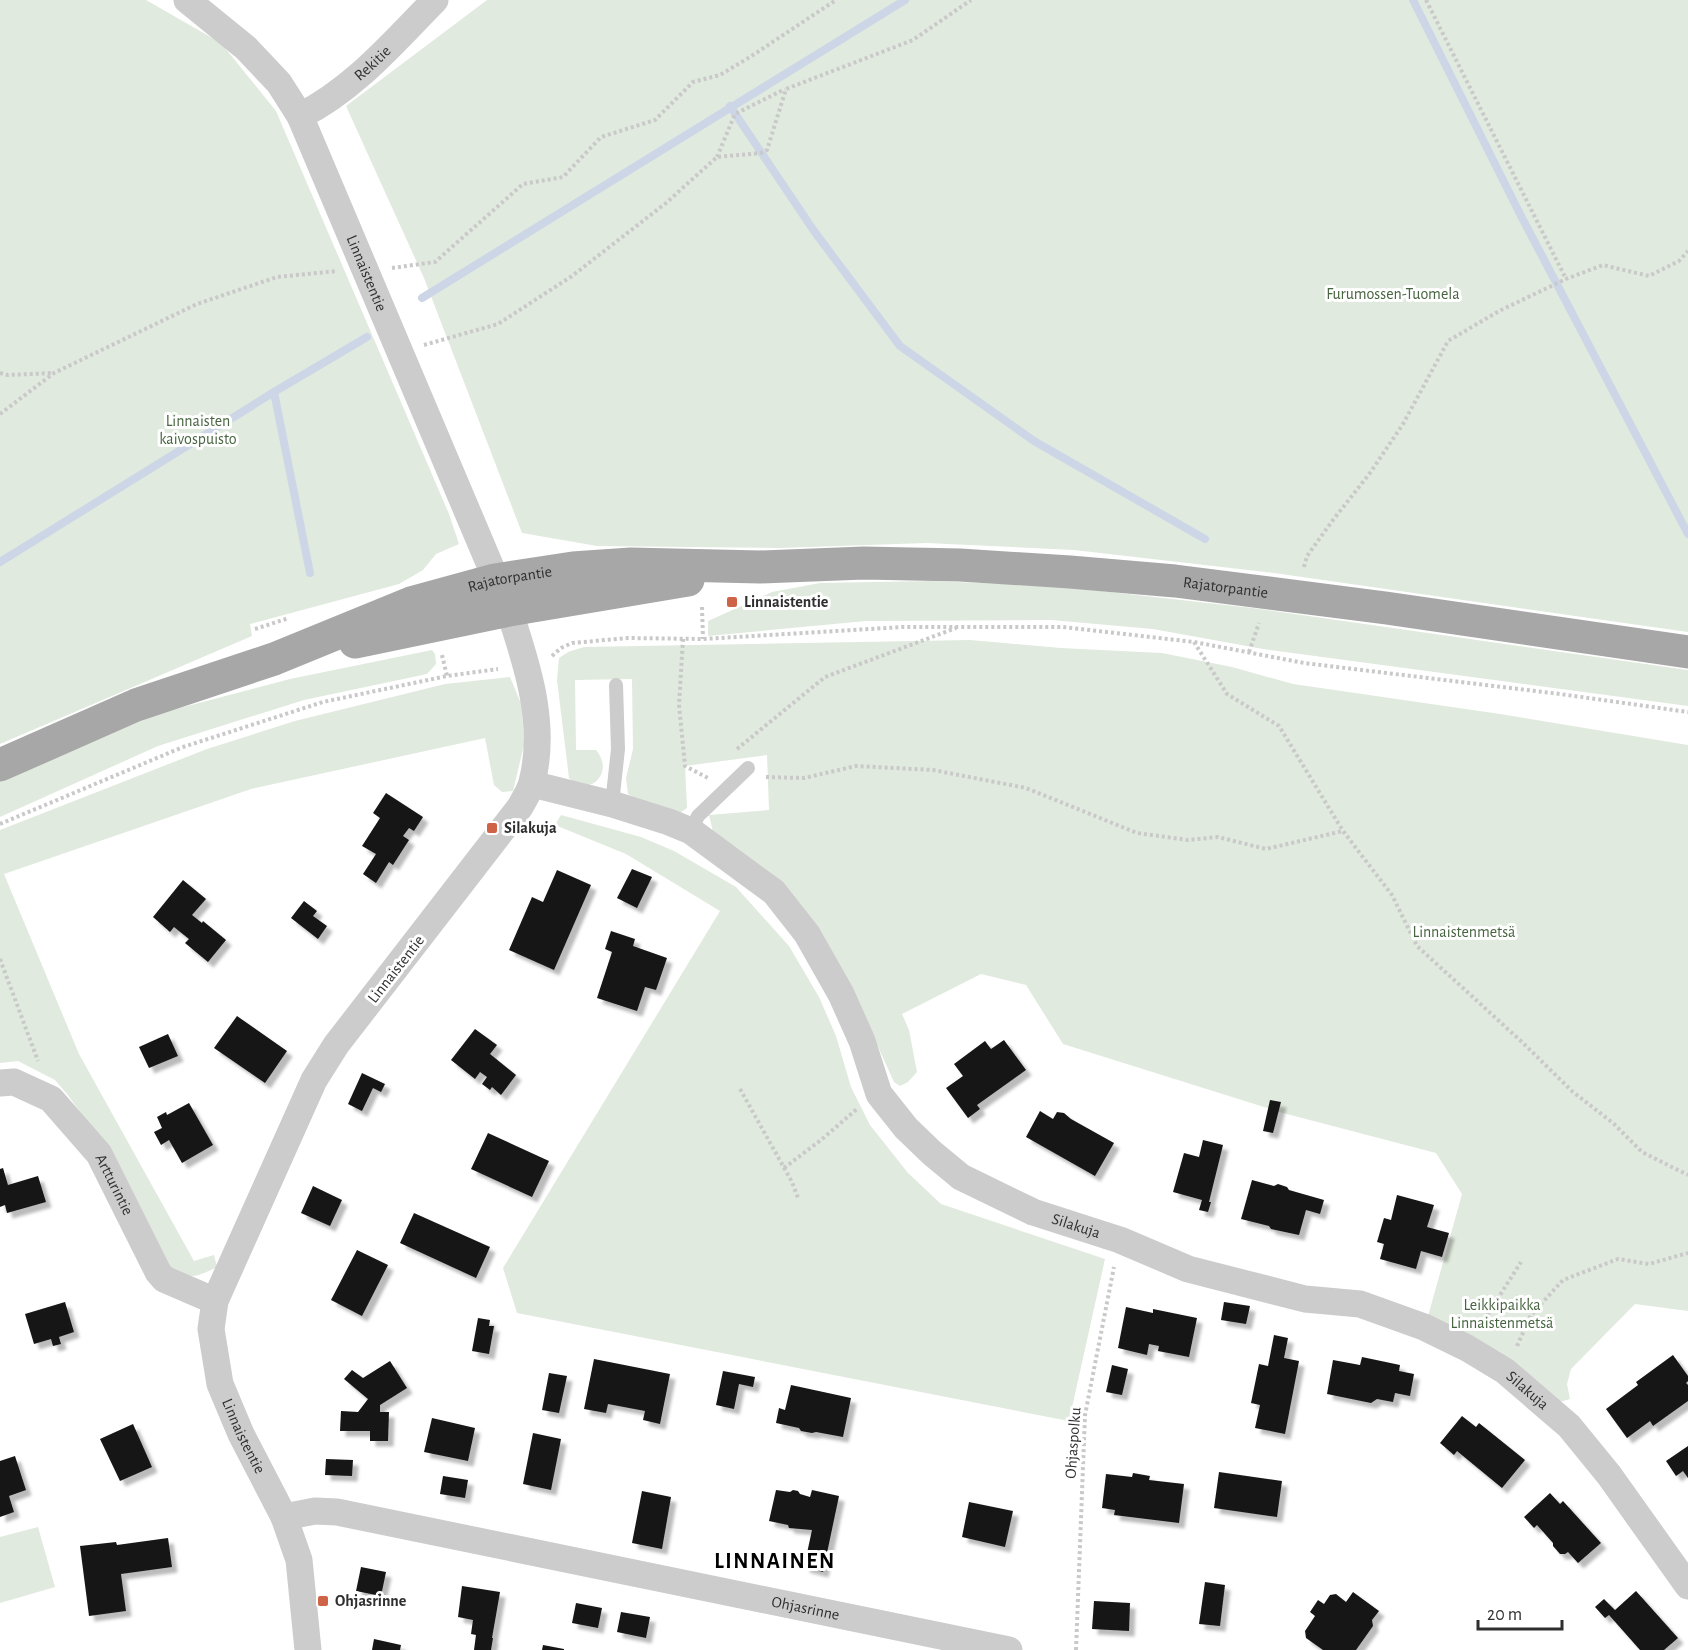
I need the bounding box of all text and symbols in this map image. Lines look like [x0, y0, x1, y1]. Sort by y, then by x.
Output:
street label: Rekitie [351, 43, 394, 84]
street label: Linnaistentie [343, 233, 390, 314]
park label: Furumossen-Tuomela [1326, 286, 1460, 302]
park label: Linnaisten kaivospuisto [159, 413, 237, 447]
street label: Rajatorpantie [466, 563, 553, 595]
street label: Rajatorpantie [1182, 574, 1269, 601]
place label: Linnaistentie [744, 594, 829, 610]
marker: Linnaistentie [725, 595, 739, 609]
place label: Silakuja [504, 820, 557, 837]
marker: Silakuja [485, 821, 499, 835]
park label: Linnaistenmetsä [1412, 924, 1516, 940]
street label: Linnaistentie [365, 932, 427, 1006]
street label: Artturintie [92, 1151, 136, 1218]
street label: Silakuja [1050, 1211, 1102, 1241]
park label: Leikkipaikka Linnaistenmetsä [1450, 1297, 1554, 1331]
street label: Silakuja [1503, 1368, 1552, 1413]
street label: Linnaistentie [219, 1396, 268, 1476]
street label: Ohjaspolku [1063, 1407, 1084, 1479]
district label: LINNAINEN [714, 1550, 836, 1572]
place label: Ohjasrinne [335, 1593, 407, 1610]
street label: Ohjasrinne [770, 1593, 841, 1623]
scale bar [1478, 1593, 1562, 1631]
marker: Ohjasrinne [316, 1594, 330, 1608]
text: 20 m [1487, 1606, 1522, 1624]

